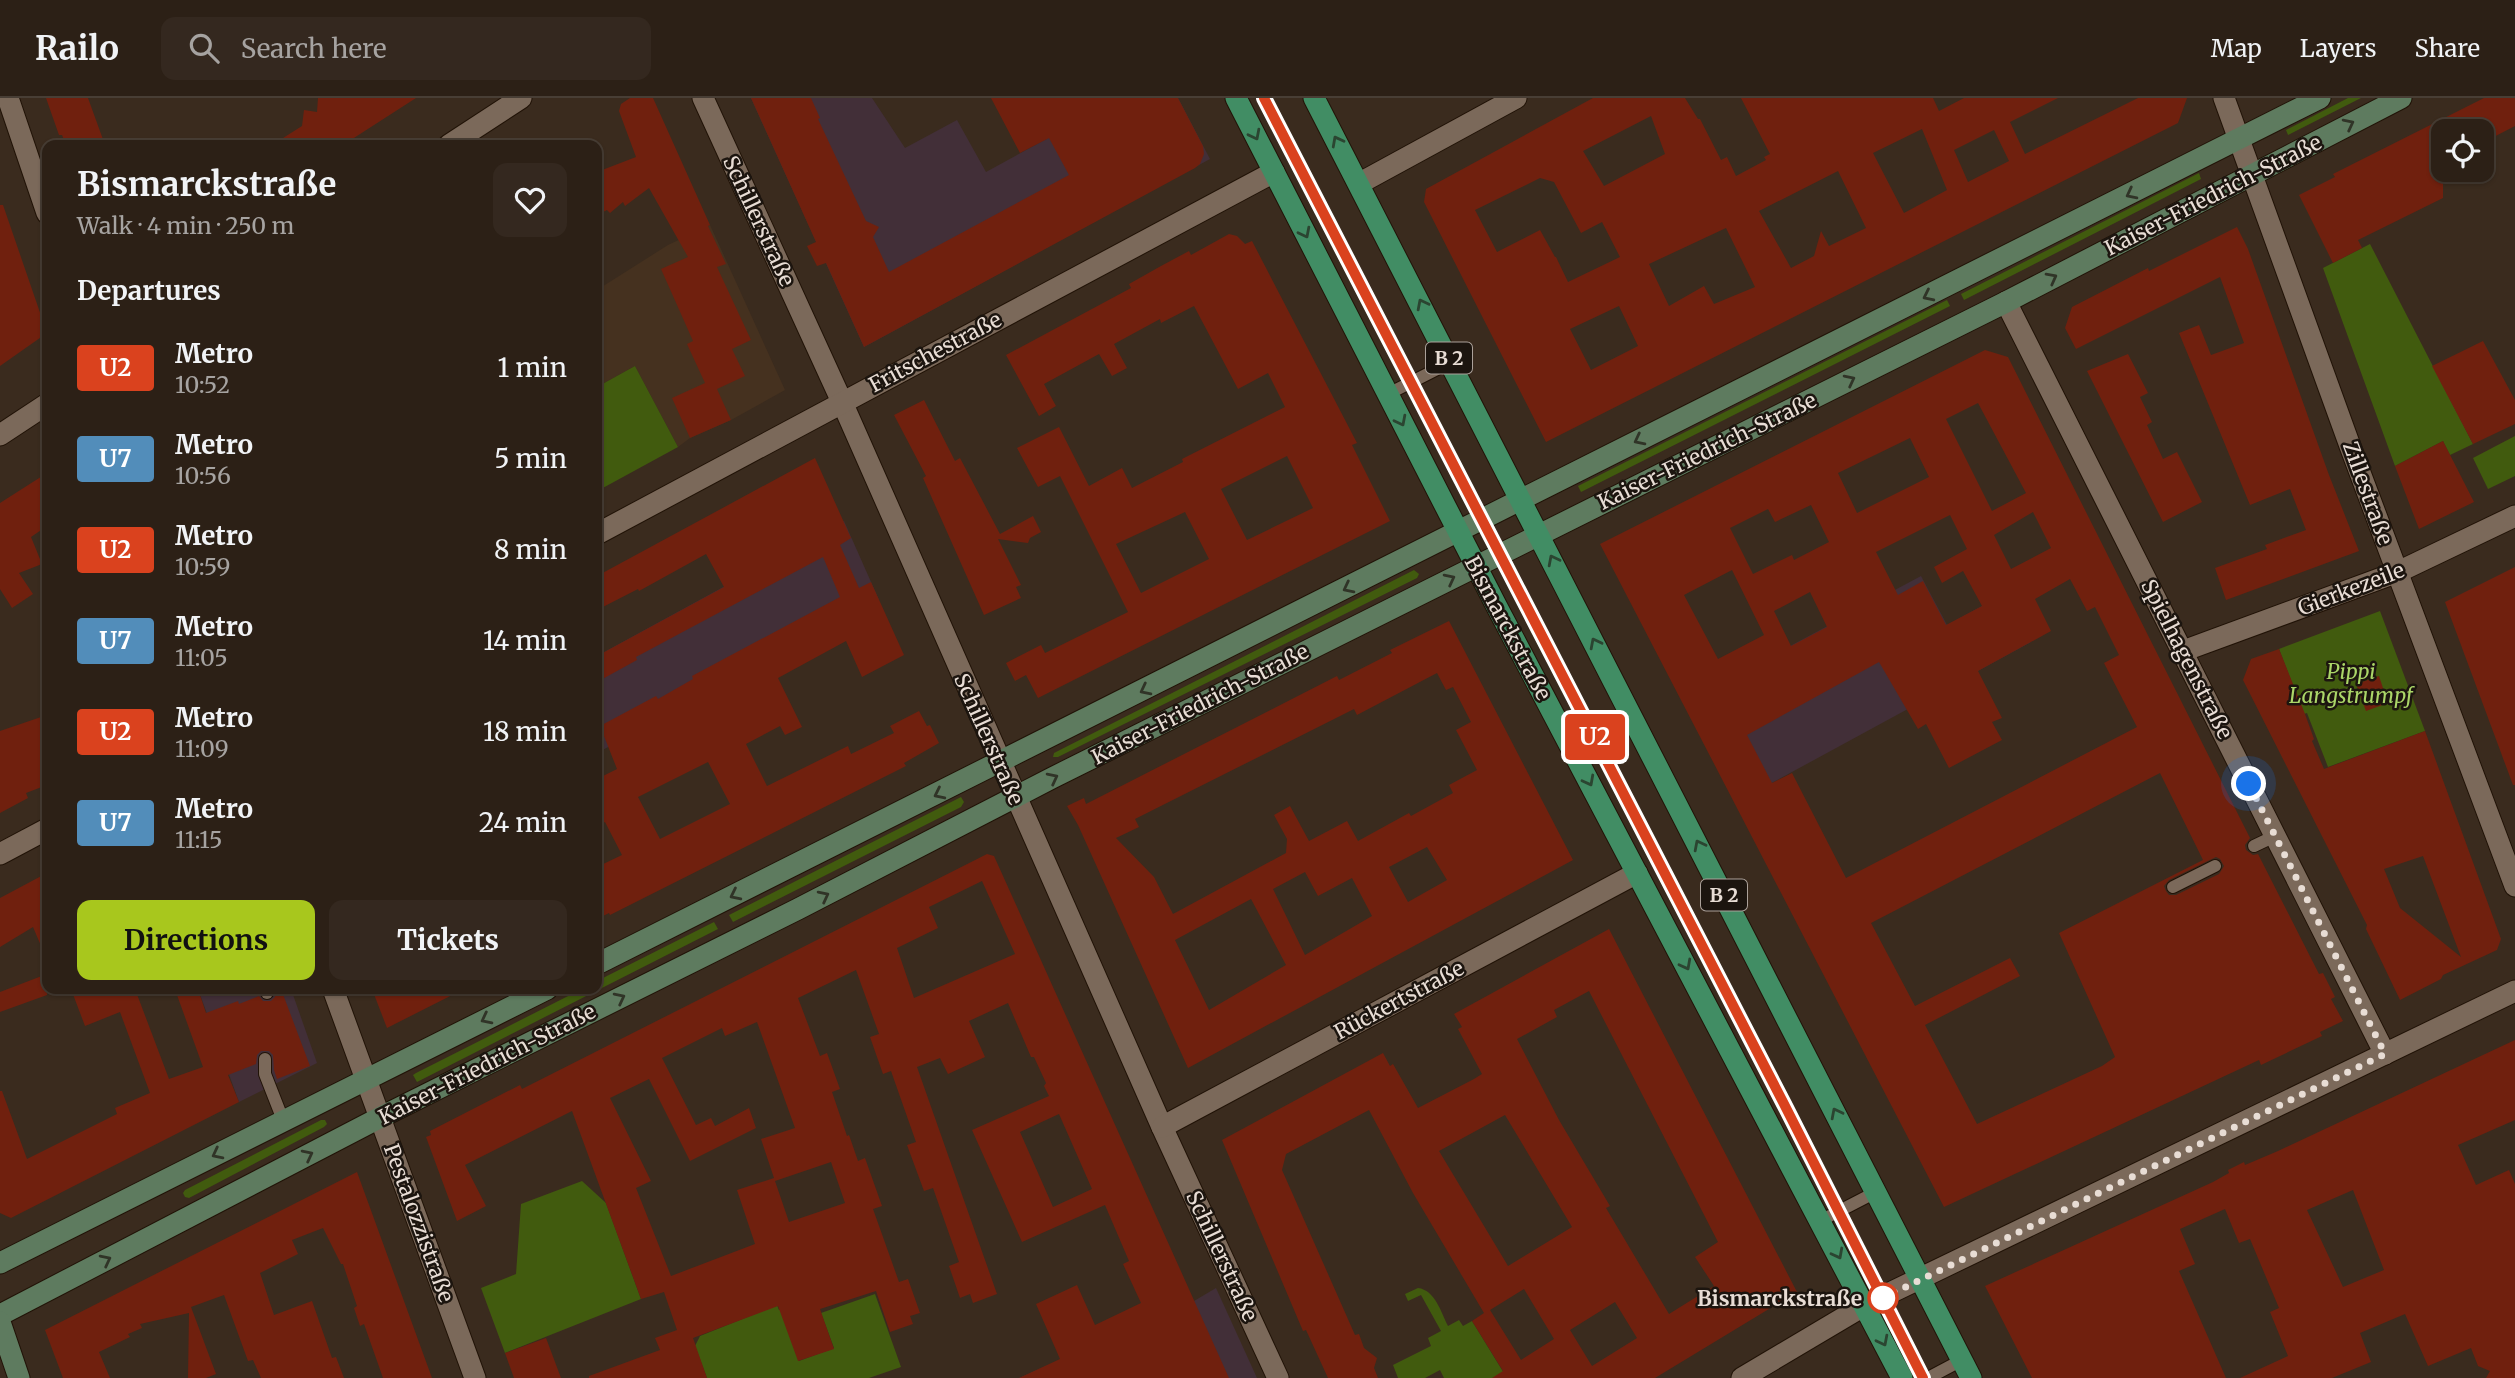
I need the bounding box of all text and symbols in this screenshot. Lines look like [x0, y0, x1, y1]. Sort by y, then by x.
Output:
search box [161, 17, 651, 80]
text: Railo [35, 28, 119, 69]
icon: search [185, 29, 223, 67]
text: Search here [241, 32, 387, 65]
text: Map [2211, 33, 2262, 64]
text: Layers [2300, 33, 2376, 64]
text: Share [2414, 33, 2480, 64]
one-way arrow [2342, 119, 2354, 133]
map controls [2431, 119, 2494, 182]
button: locate [2431, 119, 2494, 182]
one-way arrow [1246, 128, 1260, 140]
street label: Kaiser-Friedrich-Straße [2100, 128, 2326, 262]
one-way arrow [1332, 135, 1345, 148]
street label: Schillerstraße [717, 151, 801, 291]
button: heart [493, 163, 567, 237]
text: Bismarckstraße [77, 164, 336, 205]
one-way arrow [2126, 186, 2138, 200]
text: Walk · 4 min · 250 m [77, 211, 294, 240]
one-way arrow [1297, 226, 1310, 238]
one-way arrow [2045, 272, 2058, 286]
text: Departures [77, 274, 221, 307]
one-way arrow [1923, 287, 1935, 301]
one-way arrow [1416, 298, 1430, 311]
street label: Fritschestraße [864, 306, 1006, 398]
text: Metro [175, 337, 253, 370]
road number: B 2 [1426, 342, 1472, 374]
text: 1 min [498, 351, 567, 384]
text: U2 [100, 352, 131, 383]
text: 10:52 [175, 370, 230, 399]
one-way arrow [1842, 375, 1855, 389]
street label: Kaiser-Friedrich-Straße [1593, 386, 1821, 516]
one-way arrow [1393, 414, 1407, 426]
text: Metro [175, 428, 253, 461]
one-way arrow [1634, 431, 1646, 445]
street label: Zillestraße [2337, 437, 2399, 549]
text: 5 min [494, 442, 567, 475]
text: U7 [99, 443, 132, 474]
text: 10:56 [175, 461, 231, 490]
text: Metro [175, 519, 253, 552]
text: 8 min [494, 533, 567, 566]
text: U2 [100, 534, 131, 565]
street label: Bismarckstraße [1459, 551, 1557, 705]
text: 10:59 [175, 552, 230, 581]
one-way arrow [1547, 555, 1561, 567]
street label: Gierkezeile [2294, 556, 2408, 622]
one-way arrow [1443, 573, 1455, 587]
street label: Spielhagenstraße [2135, 575, 2239, 743]
one-way arrow [1343, 580, 1355, 594]
text: Metro [175, 610, 253, 643]
text: 14 min [483, 624, 567, 657]
text: U7 [99, 625, 132, 656]
street label: Kaiser-Friedrich-Straße [1087, 637, 1313, 771]
one-way arrow [1590, 638, 1604, 650]
text: 11:05 [175, 643, 228, 672]
park label: Pippi Langstrumpf [2289, 658, 2416, 709]
street label: Schillerstraße [948, 669, 1030, 809]
one-way arrow [1140, 682, 1152, 696]
text: Metro [175, 701, 253, 734]
line badge: U2 [1564, 714, 1626, 760]
text: 18 min [483, 715, 567, 748]
text: U2 [100, 716, 131, 747]
text: U2 [1579, 721, 1611, 752]
text: 11:09 [175, 734, 229, 763]
your location [2231, 766, 2266, 801]
one-way arrow [1046, 772, 1058, 786]
one-way arrow [1580, 774, 1594, 787]
one-way arrow [934, 785, 946, 799]
text: Metro [175, 792, 253, 825]
text: 24 min [479, 806, 567, 839]
text: U7 [99, 807, 132, 838]
text: 11:15 [175, 825, 222, 854]
one-way arrow [1694, 840, 1707, 852]
road number: B 2 [1701, 880, 1747, 910]
one-way arrow [730, 887, 742, 901]
one-way arrow [817, 890, 829, 904]
button: Directions [77, 900, 315, 980]
button: Tickets [329, 900, 567, 980]
street label: Rückertstraße [1329, 954, 1469, 1046]
one-way arrow [1677, 958, 1691, 970]
one-way arrow [613, 992, 625, 1006]
street label: Kaiser-Friedrich-Straße [374, 997, 600, 1131]
one-way arrow [481, 1011, 493, 1025]
one-way arrow [1831, 1108, 1844, 1120]
street label: Pestalozzistraße [378, 1140, 460, 1306]
one-way arrow [212, 1145, 224, 1159]
one-way arrow [301, 1150, 313, 1164]
street label: Schillerstraße [1180, 1186, 1264, 1326]
one-way arrow [1830, 1247, 1843, 1259]
one-way arrow [99, 1255, 111, 1268]
marker: Bismarckstraße [1868, 1283, 1898, 1313]
place label: Bismarckstraße [1697, 1285, 1862, 1312]
one-way arrow [1875, 1334, 1889, 1346]

